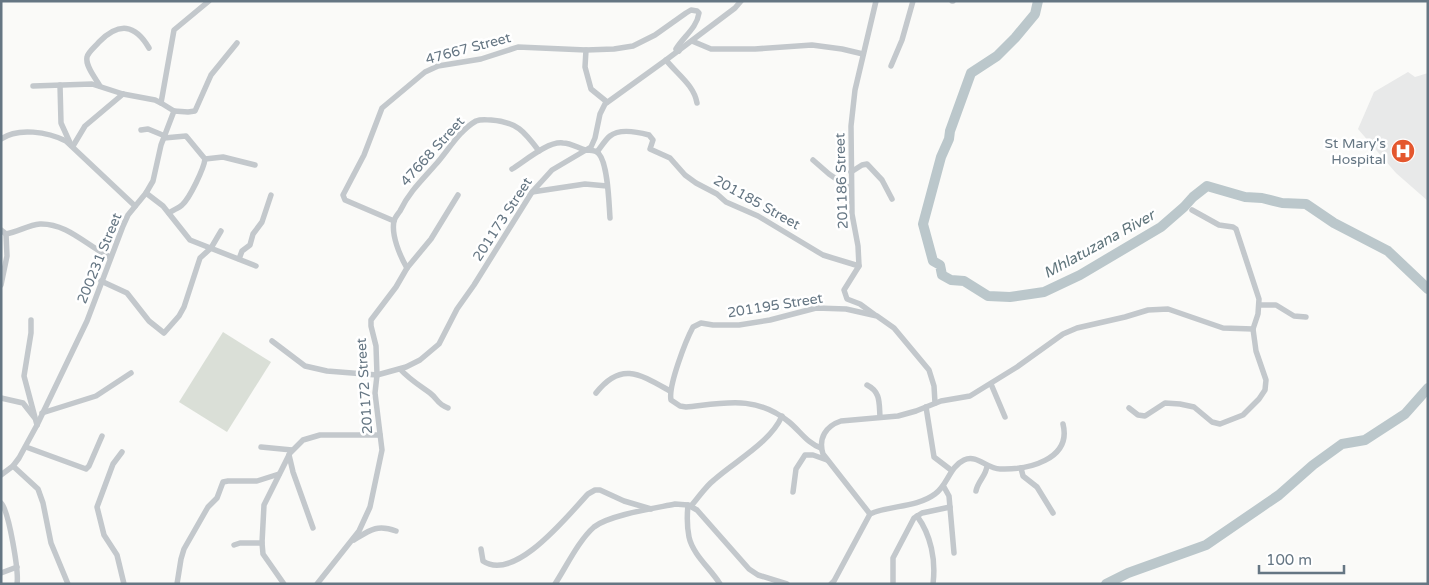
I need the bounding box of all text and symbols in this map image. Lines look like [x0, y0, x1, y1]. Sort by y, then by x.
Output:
street label: 47667 Street [424, 29, 513, 68]
street label: 47668 Street [397, 113, 468, 190]
street label: 201186 Street [831, 132, 852, 229]
place label: St Mary's Hospital [1325, 135, 1386, 168]
hospital icon: St Mary's Hospital [1390, 138, 1416, 164]
street label: 201185 Street [710, 172, 804, 234]
street label: 201173 Street [469, 174, 536, 264]
water label: Mhlatuzana River [1040, 205, 1160, 282]
street label: 200231 Street [74, 210, 126, 306]
street label: 201195 Street [726, 289, 825, 321]
street label: 201172 Street [353, 337, 376, 435]
scale bar [1259, 542, 1344, 574]
text: 100 m [1266, 551, 1312, 569]

